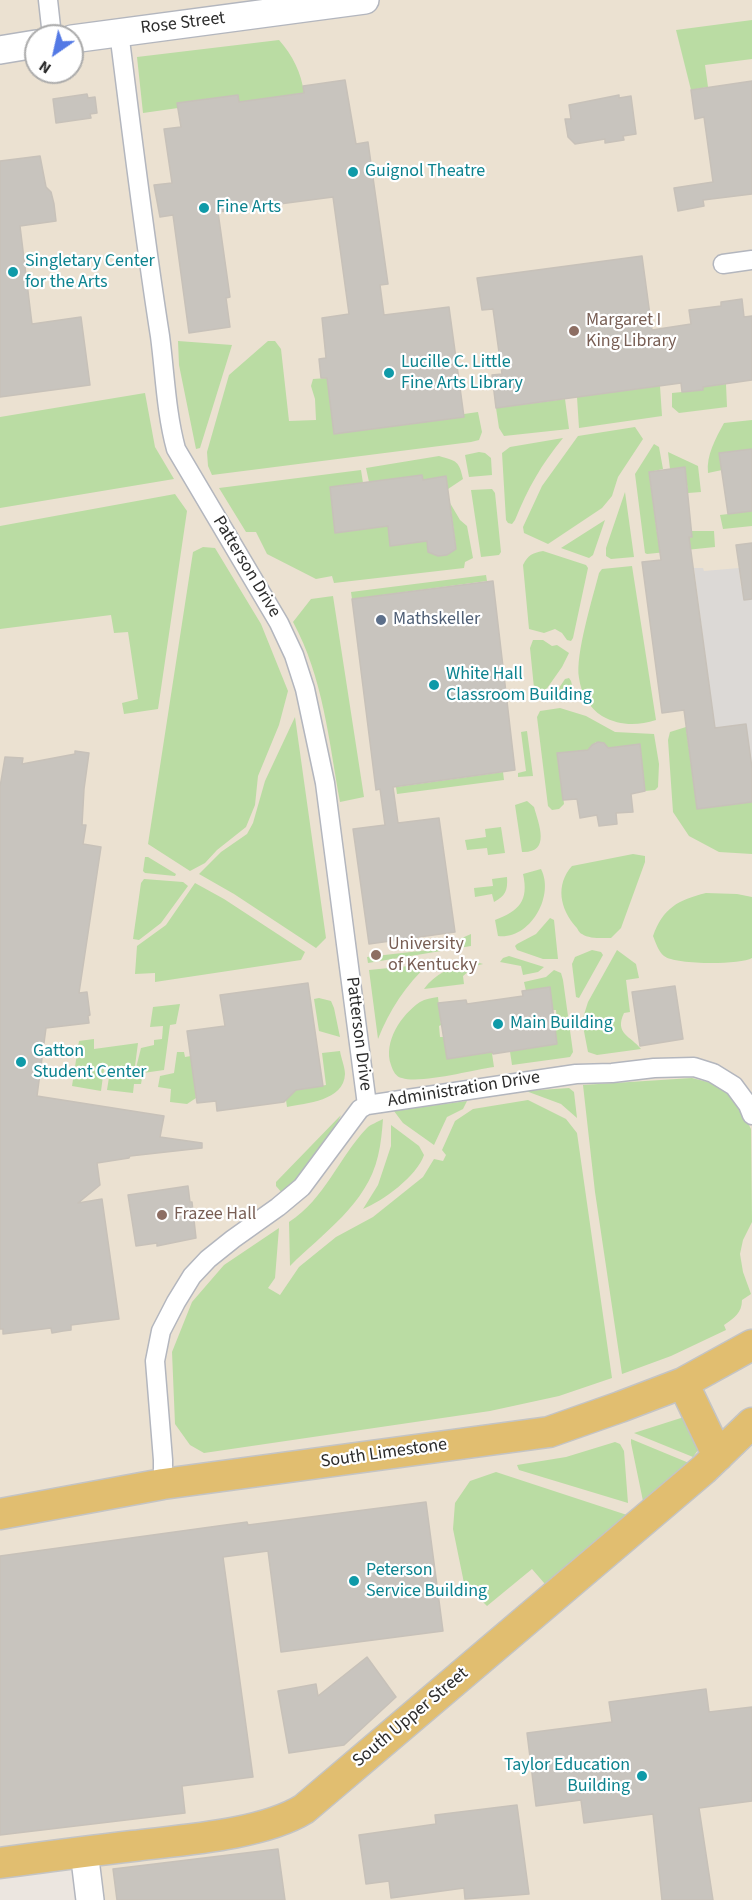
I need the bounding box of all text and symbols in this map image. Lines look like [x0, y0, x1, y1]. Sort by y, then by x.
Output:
street label: Rose Street [140, 8, 226, 40]
north arrow [24, 24, 84, 84]
text: N [34, 55, 56, 79]
place label: Guignol Theatre [365, 161, 485, 183]
marker: Guignol Theatre [346, 165, 360, 179]
place label: Fine Arts [216, 197, 281, 219]
marker: Fine Arts [197, 201, 211, 215]
place label: Singletary Center for the Arts [25, 251, 155, 294]
marker: Singletary Center for the Arts [6, 265, 20, 279]
place label: Margaret I King Library [586, 310, 676, 352]
marker: Margaret I King Library [567, 324, 581, 338]
place label: Lucille C. Little Fine Arts Library [401, 352, 523, 394]
marker: Lucille C. Little Fine Arts Library [382, 366, 396, 380]
street label: Patterson Drive [207, 512, 285, 622]
place label: Mathskeller [393, 609, 480, 631]
marker: Mathskeller [374, 613, 388, 627]
place label: White Hall Classroom Building [446, 664, 592, 706]
marker: White Hall Classroom Building [427, 678, 441, 692]
place label: University of Kentucky [388, 934, 477, 976]
marker: University of Kentucky [369, 948, 383, 962]
street label: Patterson Drive [340, 976, 376, 1092]
place label: Main Building [510, 1013, 613, 1035]
marker: Main Building [491, 1017, 505, 1031]
place label: Gatton Student Center [33, 1041, 147, 1084]
marker: Gatton Student Center [14, 1055, 28, 1069]
street label: Administration Drive [386, 1067, 542, 1113]
place label: Frazee Hall [174, 1204, 256, 1226]
marker: Frazee Hall [155, 1208, 169, 1222]
street label: South Limestone [320, 1434, 448, 1474]
place label: Peterson Service Building [366, 1560, 487, 1602]
marker: Peterson Service Building [347, 1574, 361, 1588]
street label: South Upper Street [349, 1663, 473, 1773]
place label: Taylor Education Building [504, 1755, 630, 1798]
marker: Taylor Education Building [635, 1769, 649, 1783]

